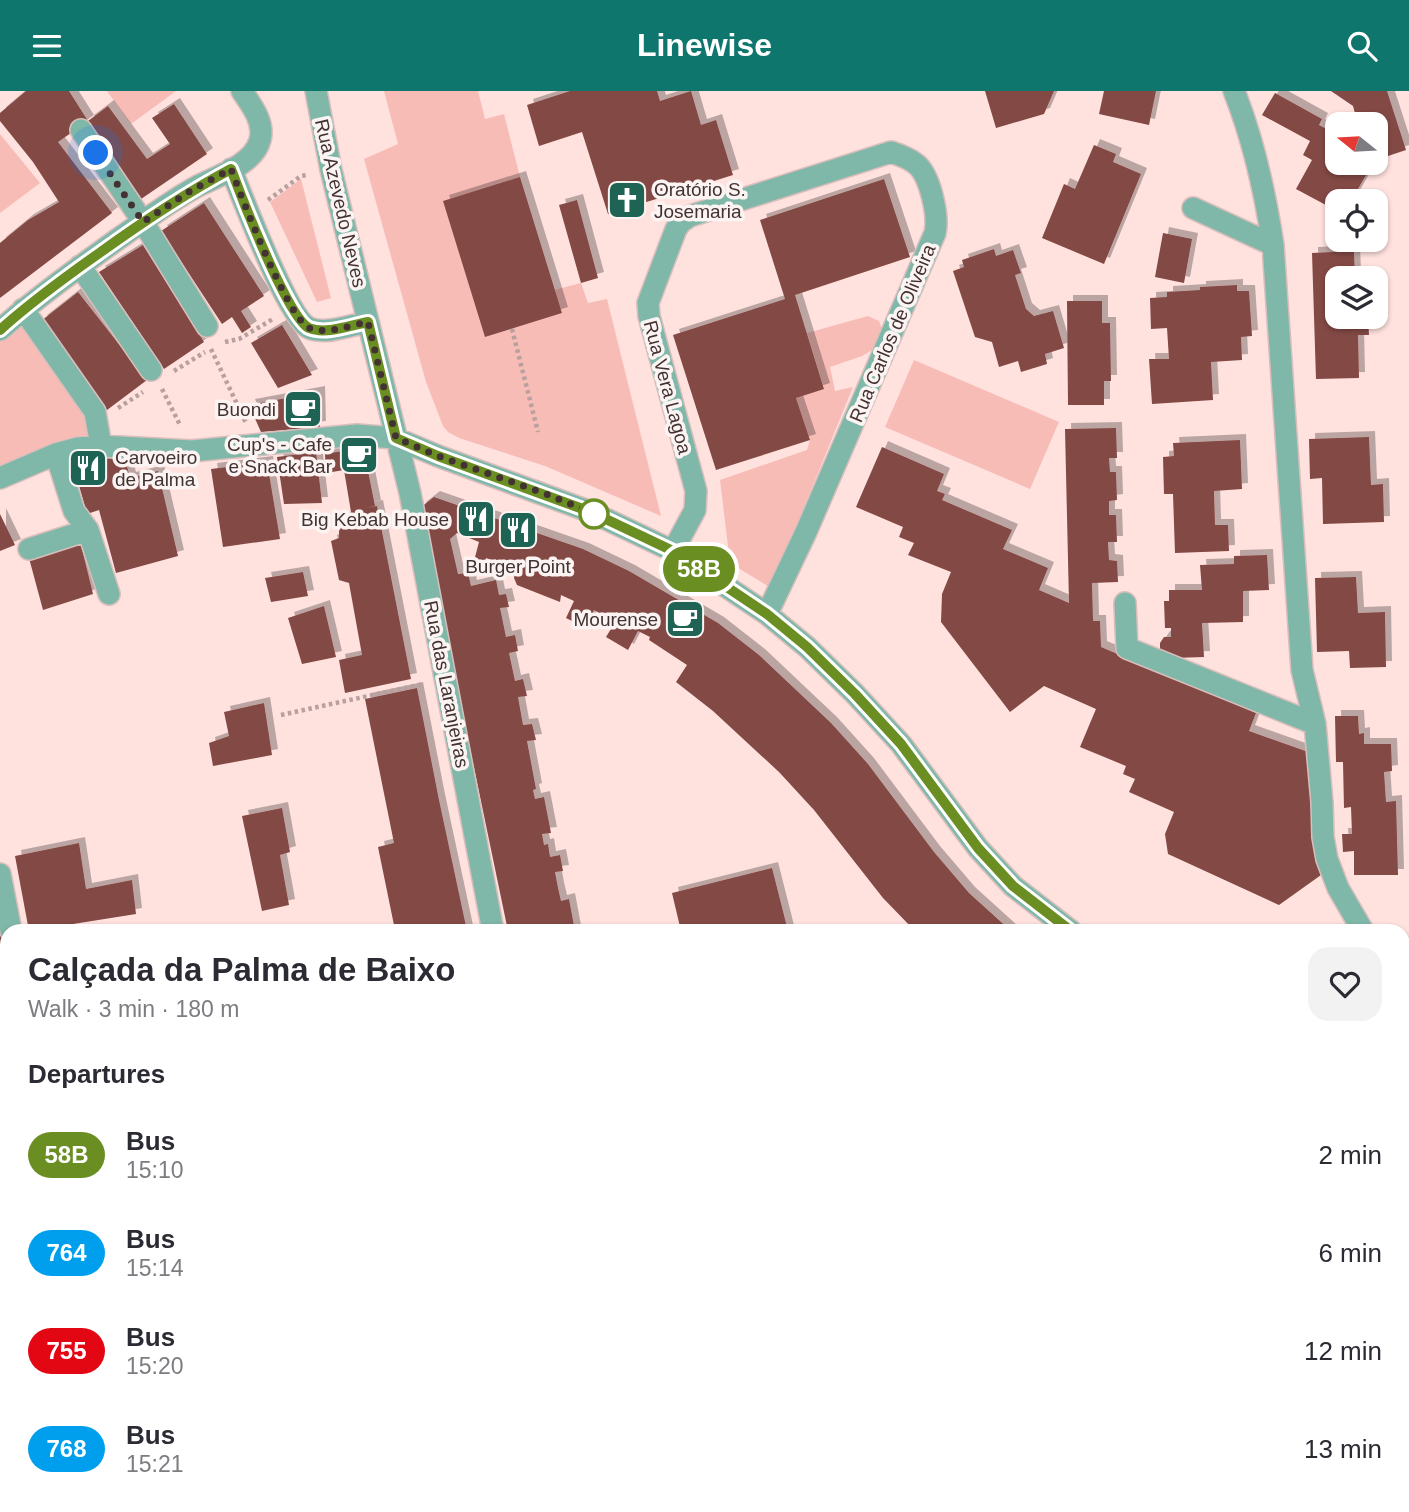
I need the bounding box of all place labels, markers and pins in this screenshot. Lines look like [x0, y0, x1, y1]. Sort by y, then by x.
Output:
church icon: Oratório S. Josemaria [606, 179, 648, 221]
place label: Oratório S. Josemaria [654, 179, 746, 222]
cafe icon: Buondi [282, 388, 324, 430]
place label: Buondi [217, 399, 276, 420]
place label: Cup's - Cafe e Snack Bar [227, 434, 333, 477]
cafe icon: Cup's - Cafe e Snack Bar [338, 434, 380, 476]
restaurant icon: Carvoeiro de Palma [67, 447, 109, 489]
place label: Carvoeiro de Palma [115, 447, 197, 490]
restaurant icon: Big Kebab House [455, 498, 497, 540]
unlabelled marker [579, 499, 609, 529]
place label: Big Kebab House [301, 509, 449, 530]
restaurant icon: Burger Point [497, 509, 539, 551]
place label: Burger Point [465, 556, 572, 577]
cafe icon: Mourense [664, 598, 706, 640]
place label: Mourense [574, 609, 658, 630]

